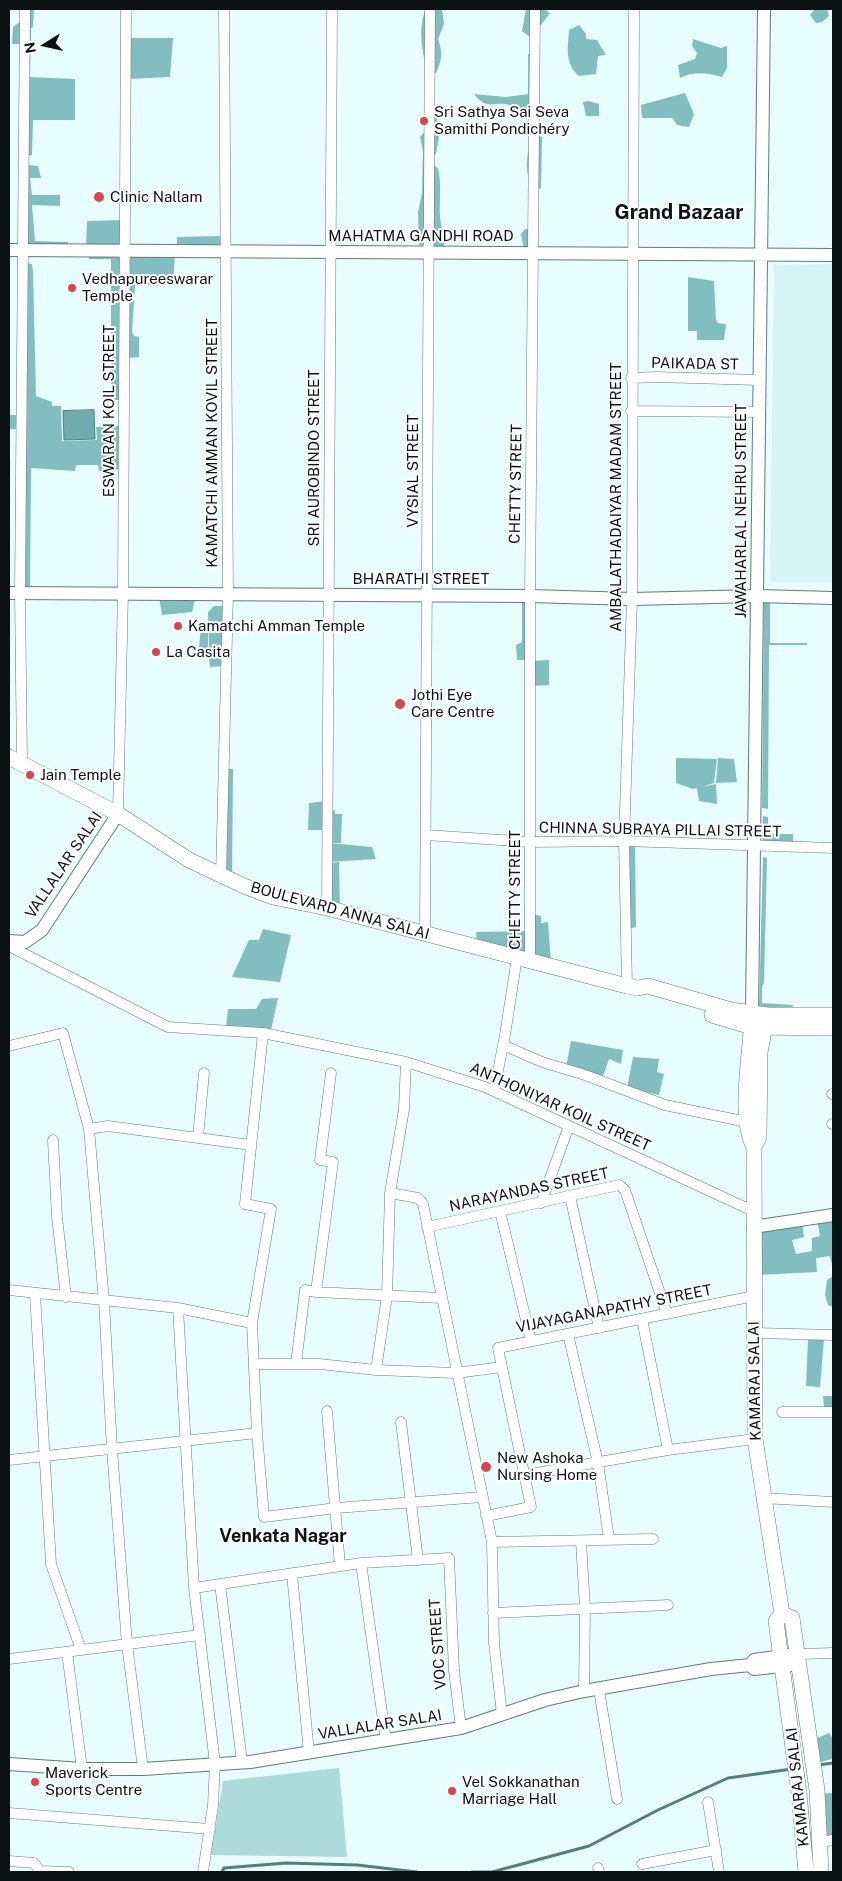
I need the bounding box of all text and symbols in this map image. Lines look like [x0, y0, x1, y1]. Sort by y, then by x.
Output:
north arrow [20, 20, 70, 70]
text: N [21, 41, 39, 54]
place label: Sri Sathya Sai Seva Samithi Pondichéry [434, 103, 569, 138]
marker: Sri Sathya Sai Seva Samithi Pondichéry [418, 115, 430, 127]
place label: Clinic Nallam [110, 188, 202, 206]
marker: Clinic Nallam [92, 190, 106, 204]
district label: Grand Bazaar [615, 201, 743, 225]
street label: MAHATMA GANDHI ROAD [328, 227, 514, 245]
place label: Vedhapureeswarar Temple [82, 270, 213, 305]
marker: Vedhapureeswarar Temple [66, 282, 78, 294]
street label: KAMATCHI AMMAN KOVIL STREET [203, 318, 221, 568]
street label: ESWARAN KOIL STREET [100, 325, 118, 497]
street label: PAIKADA ST [651, 354, 739, 374]
street label: AMBALATHADAIYAR MADAM STREET [607, 362, 625, 632]
street label: SRI AUROBINDO STREET [305, 369, 323, 547]
street label: JAWAHARLAL NEHRU STREET [732, 404, 750, 618]
street label: VYSIAL STREET [404, 414, 422, 528]
street label: CHETTY STREET [506, 424, 526, 544]
street label: BHARATHI STREET [353, 570, 489, 588]
place label: Kamatchi Amman Temple [188, 617, 365, 635]
marker: Kamatchi Amman Temple [172, 620, 184, 632]
place label: La Casita [166, 643, 230, 661]
marker: La Casita [150, 646, 162, 658]
place label: Jothi Eye Care Centre [411, 686, 495, 721]
marker: Jothi Eye Care Centre [393, 697, 407, 711]
place label: Jain Temple [40, 766, 121, 784]
marker: Jain Temple [24, 769, 36, 781]
street label: VALLALAR SALAI [22, 808, 106, 922]
street label: CHINNA SUBRAYA PILLAI STREET [539, 819, 781, 841]
street label: CHETTY STREET [506, 830, 524, 950]
street label: BOULEVARD ANNA SALAI [249, 878, 431, 944]
street label: ANTHONIYAR KOIL STREET [467, 1059, 653, 1155]
street label: NARAYANDAS STREET [448, 1164, 610, 1216]
street label: VIJAYAGANAPATHY STREET [515, 1281, 713, 1337]
street label: KAMARAJ SALAI [745, 1321, 765, 1441]
place label: New Ashoka Nursing Home [497, 1449, 597, 1484]
marker: New Ashoka Nursing Home [479, 1460, 493, 1474]
district label: Venkata Nagar [219, 1525, 347, 1547]
street label: VOC STREET [426, 1598, 450, 1690]
street label: VALLALAR SALAI [317, 1706, 443, 1744]
street label: KAMARAJ SALAI [783, 1727, 813, 1847]
place label: Maverick Sports Centre [45, 1764, 142, 1799]
place label: Vel Sokkanathan Marriage Hall [462, 1773, 580, 1808]
marker: Maverick Sports Centre [29, 1776, 41, 1788]
marker: Vel Sokkanathan Marriage Hall [446, 1785, 458, 1797]

